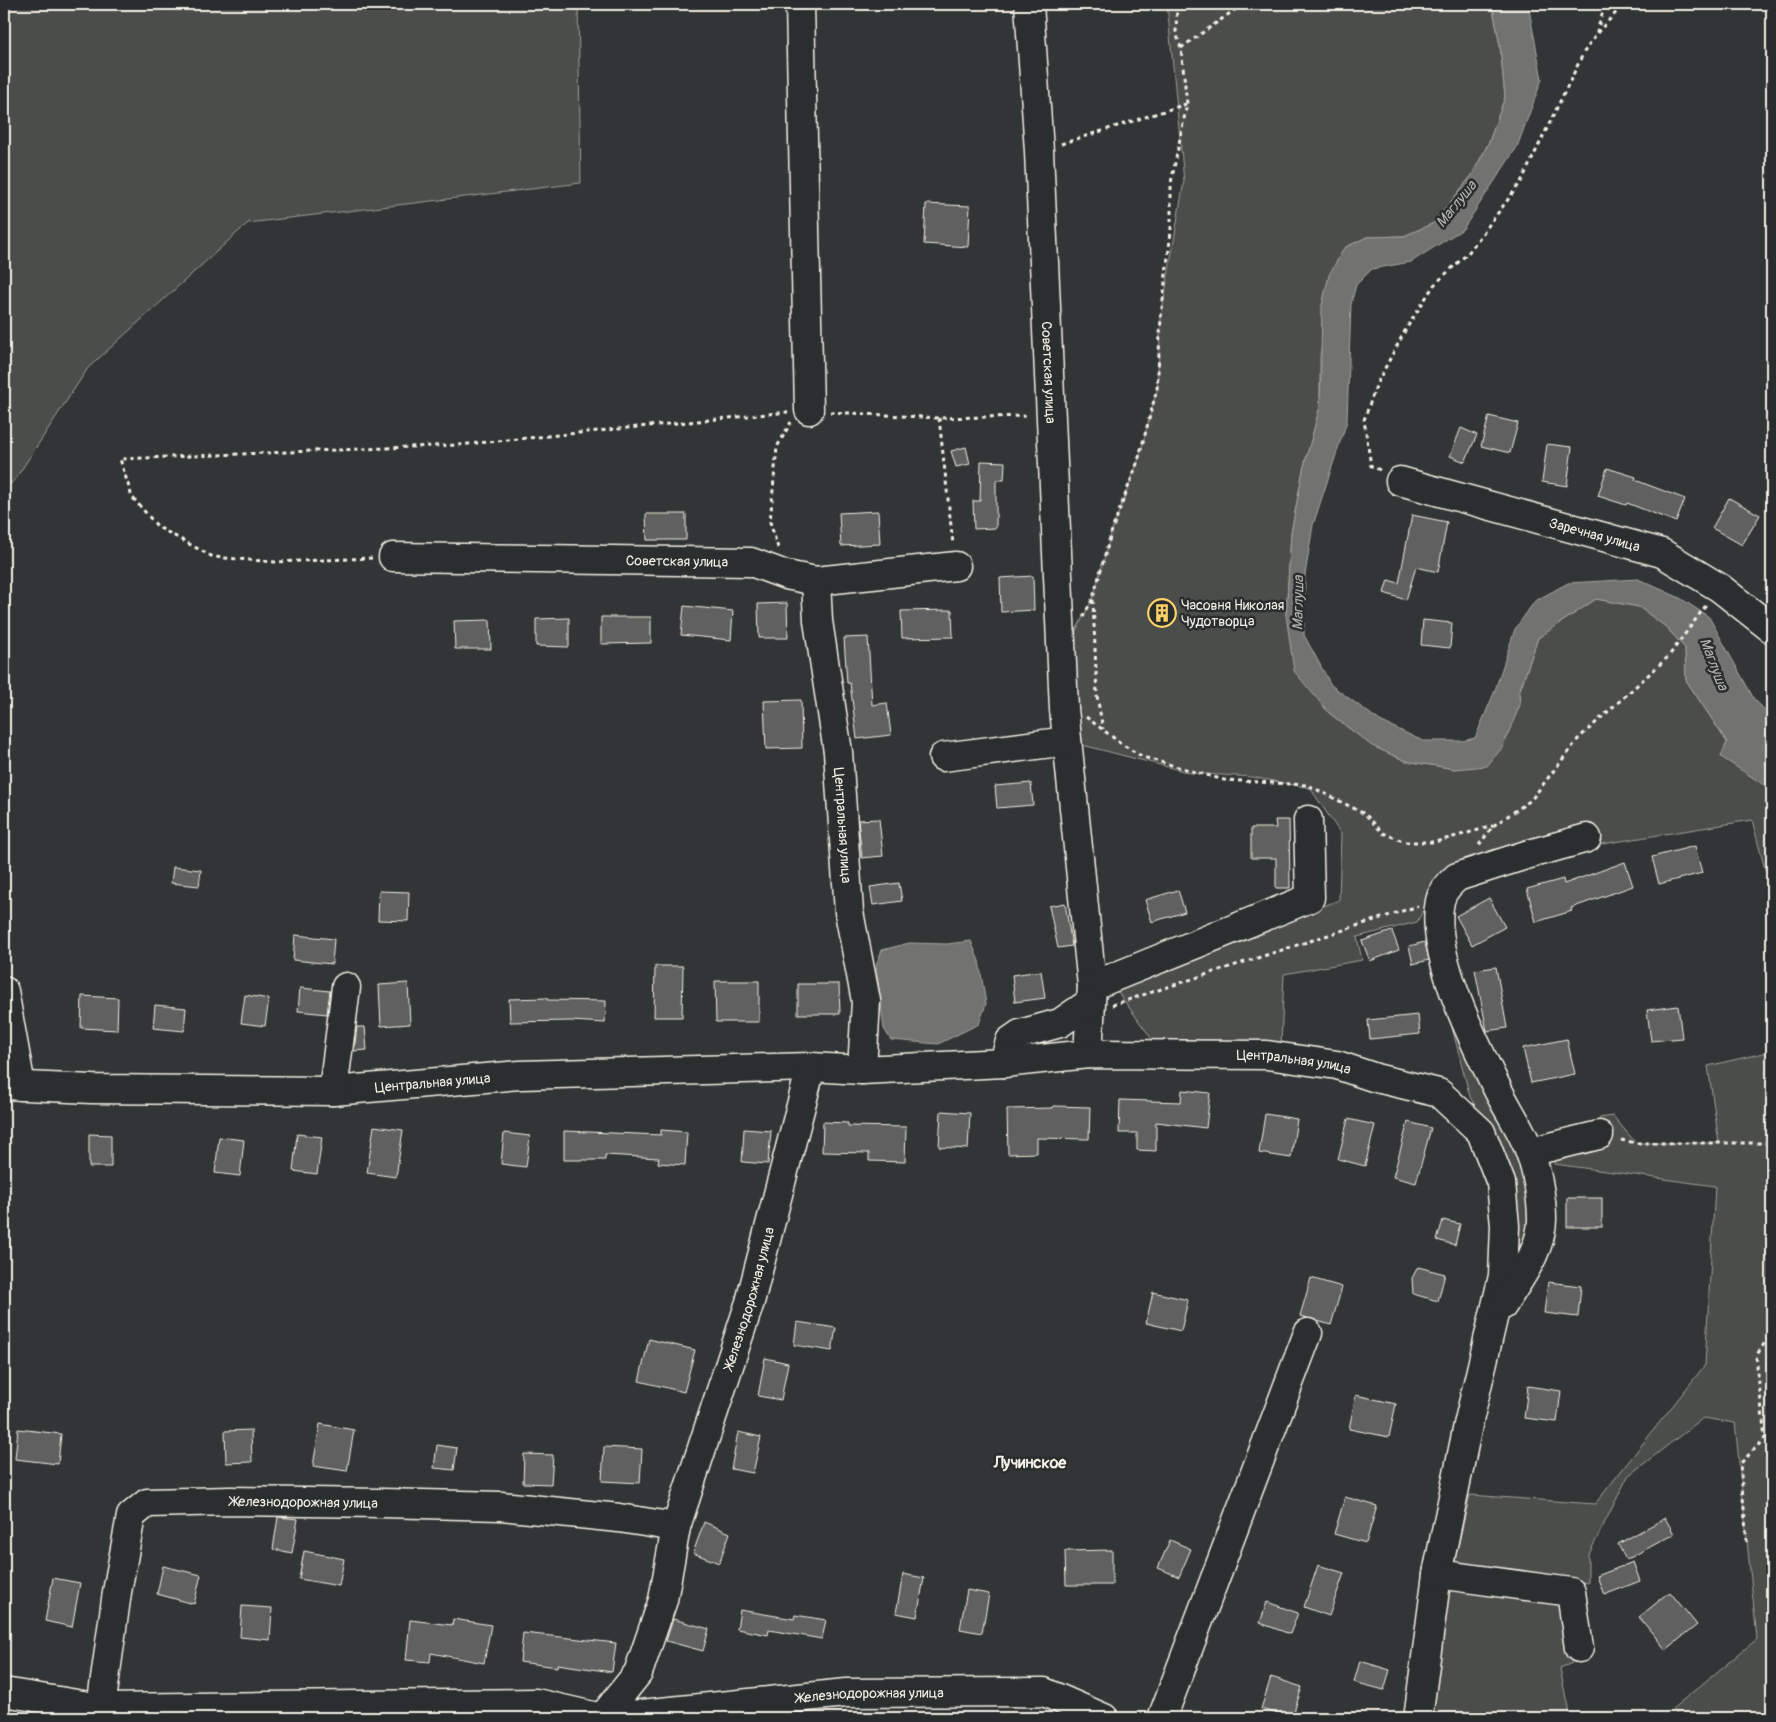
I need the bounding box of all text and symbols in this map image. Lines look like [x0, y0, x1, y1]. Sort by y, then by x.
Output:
water label: Маглуша [1432, 176, 1482, 232]
street label: Советская улица [1038, 321, 1059, 424]
street label: Заречная улица [1547, 514, 1642, 556]
street label: Советская улица [626, 552, 728, 571]
water label: Маглуша [1289, 574, 1308, 631]
place label: Часовня Николая Чудотворца [1181, 597, 1284, 630]
building icon: Часовня Николая Чудотворца [1147, 598, 1177, 628]
water label: Маглуша [1695, 635, 1733, 694]
street label: Центральная улица [830, 767, 855, 884]
street label: Центральная улица [1236, 1047, 1353, 1078]
street label: Центральная улица [374, 1070, 491, 1096]
street label: Железнодорожная улица [720, 1225, 778, 1374]
district label: Лучинское [993, 1453, 1067, 1473]
street label: Железнодорожная улица [228, 1493, 378, 1512]
street label: Железнодорожная улица [793, 1685, 944, 1707]

